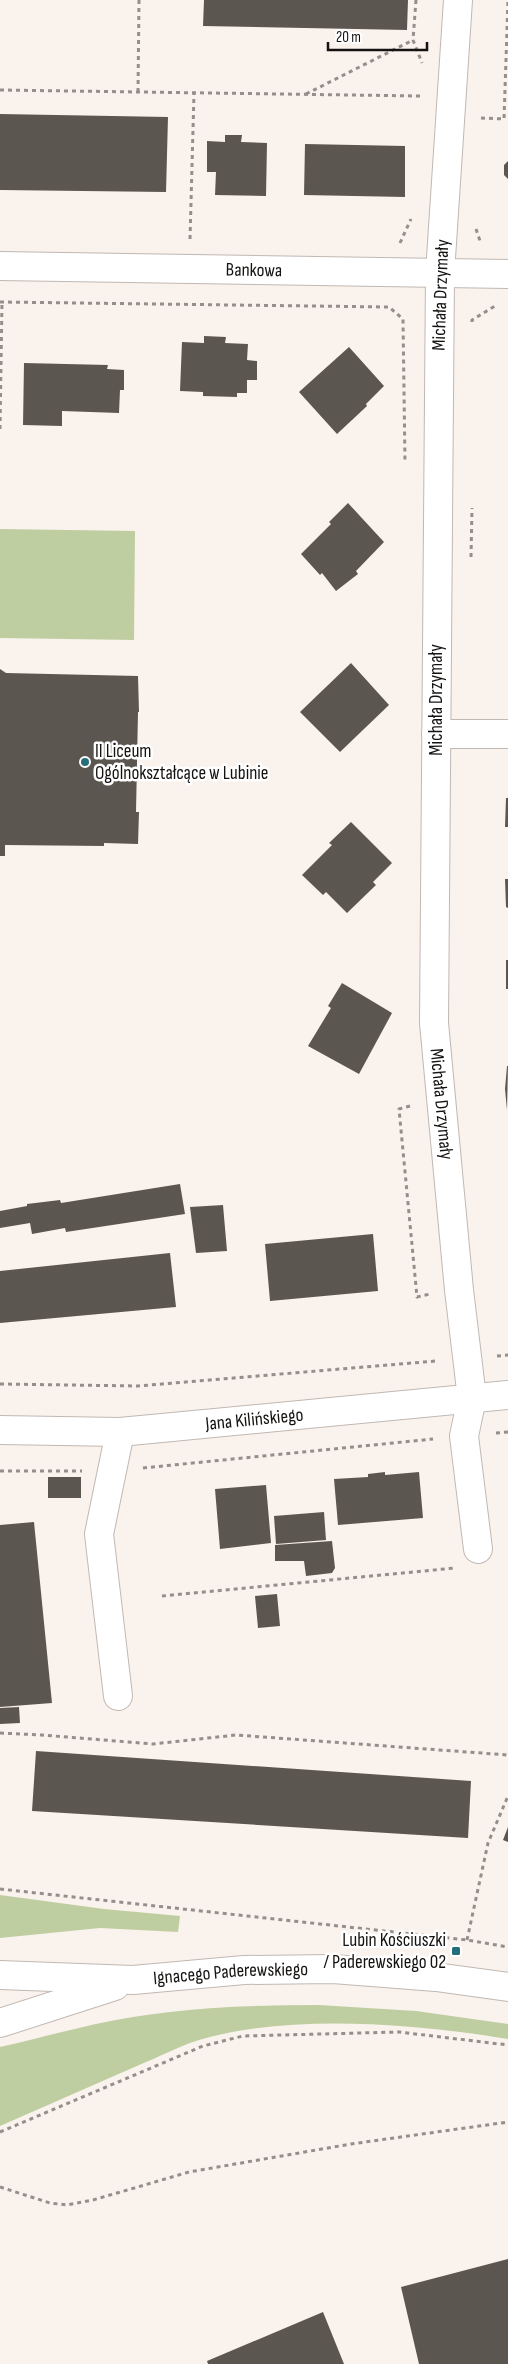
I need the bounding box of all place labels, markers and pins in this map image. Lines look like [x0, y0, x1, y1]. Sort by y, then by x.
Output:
place label: II Liceum Ogólnokształcące w Lubinie [95, 740, 269, 785]
marker: II Liceum Ogólnokształcące w Lubinie [79, 756, 91, 768]
place label: Lubin Kościuszki / Paderewskiego 02 [323, 1929, 446, 1974]
marker: Lubin Kościuszki / Paderewskiego 02 [450, 1945, 462, 1957]

